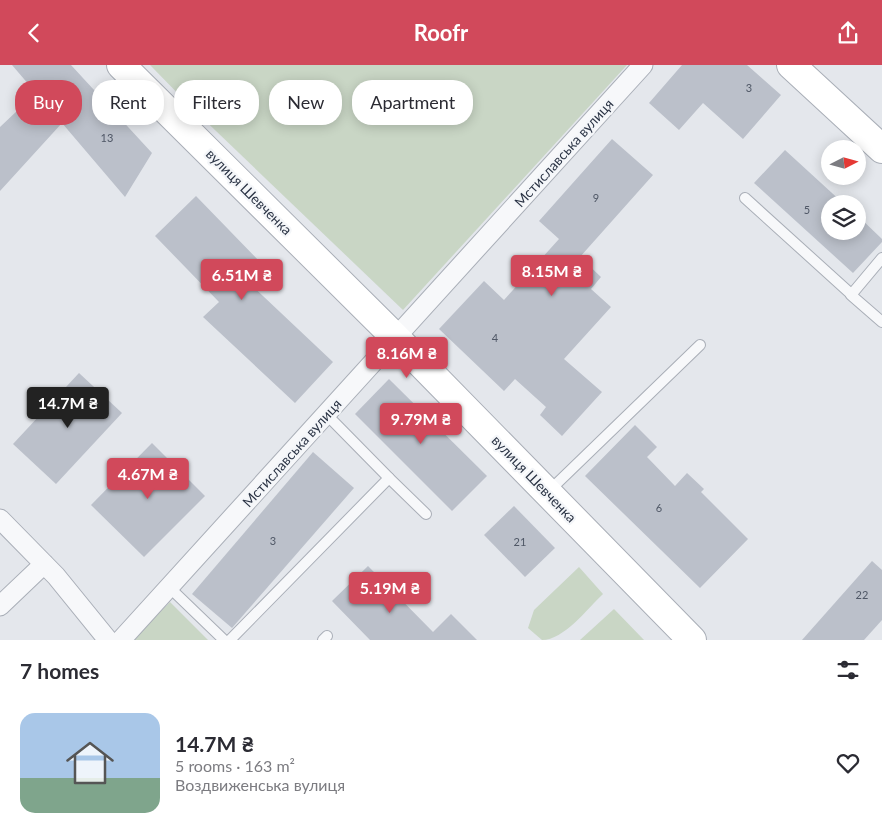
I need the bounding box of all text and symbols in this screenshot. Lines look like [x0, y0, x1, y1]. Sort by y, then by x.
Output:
icon: back [20, 19, 48, 47]
text: Roofr [414, 19, 468, 46]
icon: share [834, 19, 862, 47]
chip: Buy [15, 80, 82, 125]
chip: Rent [92, 80, 164, 125]
chip: Filters [174, 80, 259, 125]
chip: New [269, 80, 342, 125]
chip: Apartment [352, 80, 473, 125]
house number: 3 [746, 81, 752, 94]
street label: Мстиславська вулиця [511, 95, 617, 210]
house number: 13 [101, 131, 113, 144]
north arrow [821, 140, 866, 185]
map controls [821, 140, 866, 240]
street label: вулиця Шевченка [203, 145, 296, 238]
house number: 9 [593, 191, 599, 204]
button: layers [821, 195, 866, 240]
house number: 5 [804, 203, 810, 216]
pin: 8.15M ₴ [506, 255, 598, 297]
pin: 6.51M ₴ [196, 259, 288, 301]
text: 8.15M ₴ [522, 261, 582, 280]
text: 6.51M ₴ [212, 265, 272, 284]
house number: 4 [492, 331, 499, 344]
pin: 8.16M ₴ [361, 337, 453, 379]
text: 8.16M ₴ [377, 343, 437, 362]
pin: 14.7M ₴ [22, 387, 114, 429]
text: 14.7M ₴ [38, 393, 98, 412]
street label: Мстиславська вулиця [239, 395, 345, 510]
pin: 9.79M ₴ [375, 403, 467, 445]
text: 9.79M ₴ [391, 409, 451, 428]
street label: вулиця Шевченка [489, 432, 580, 526]
pin: 4.67M ₴ [102, 457, 194, 500]
text: 4.67M ₴ [118, 464, 178, 483]
house number: 6 [656, 501, 662, 514]
house number: 3 [270, 534, 276, 547]
house number: 21 [514, 535, 526, 548]
pin: 5.19M ₴ [344, 571, 436, 614]
text: 5.19M ₴ [360, 578, 420, 597]
house number: 22 [856, 588, 868, 601]
icon: filters [834, 656, 862, 684]
text: 7 homes [20, 658, 99, 683]
text: 14.7M ₴ [175, 731, 254, 756]
icon: home [60, 733, 120, 793]
icon: heart [834, 749, 862, 777]
text: 5 rooms · 163 m² [175, 756, 295, 775]
text: Воздвиженська вулиця [175, 775, 345, 794]

